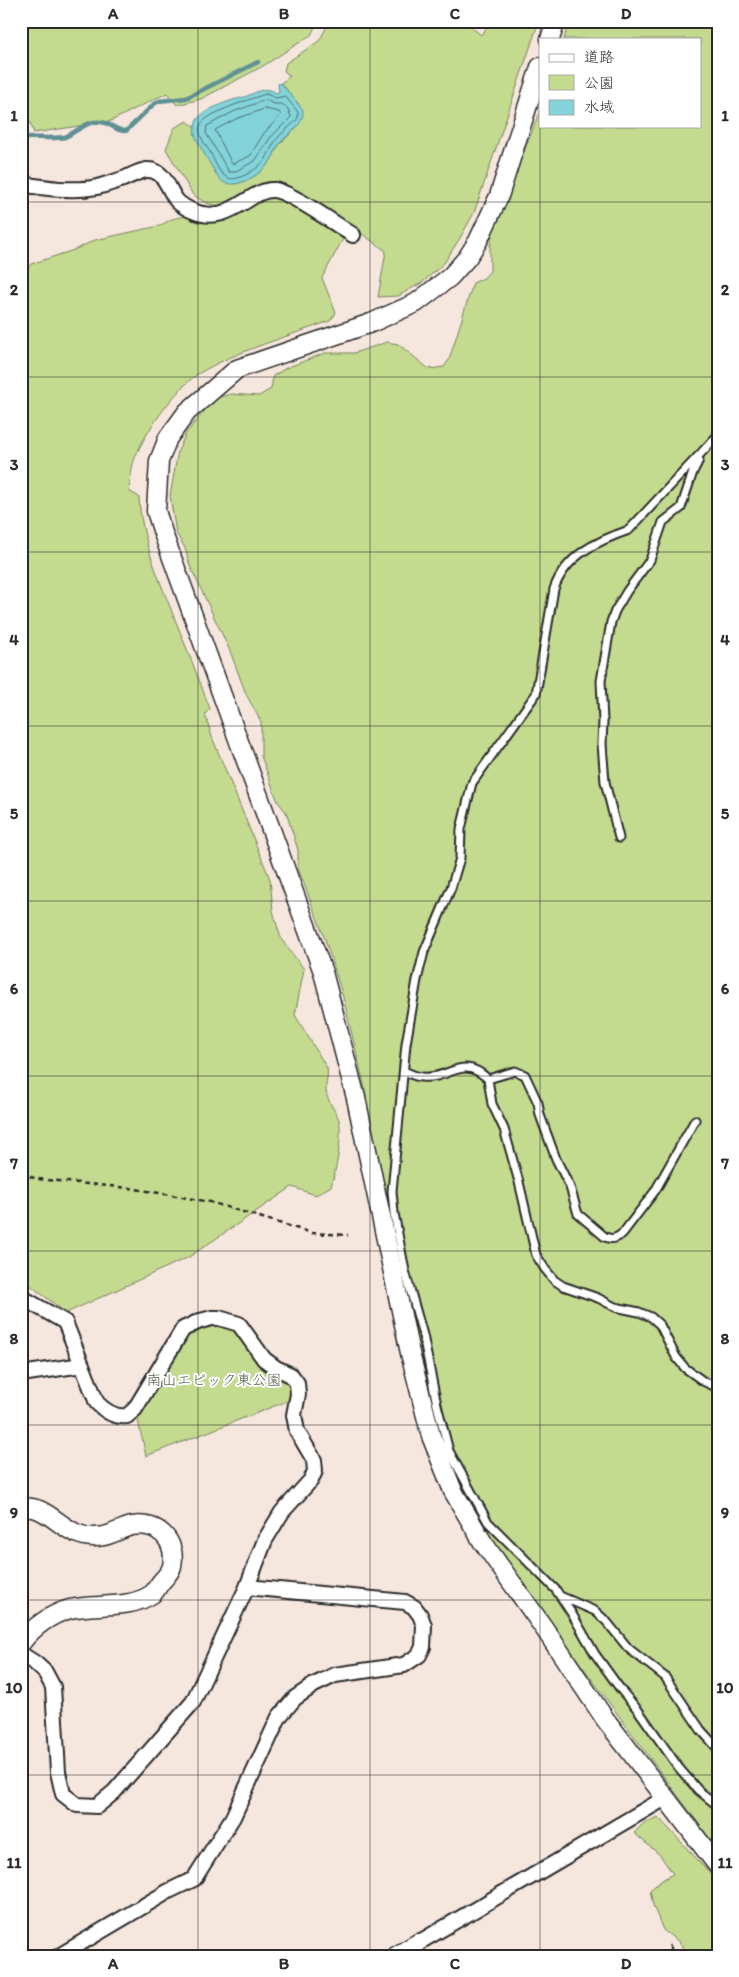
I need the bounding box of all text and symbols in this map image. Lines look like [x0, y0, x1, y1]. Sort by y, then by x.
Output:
text: A [107, 4, 119, 23]
text: B [279, 4, 290, 23]
text: C [450, 4, 461, 23]
text: D [621, 4, 632, 23]
legend [539, 38, 702, 128]
text: 道路 [584, 48, 614, 66]
text: 公園 [584, 74, 614, 92]
text: 水域 [584, 98, 614, 116]
text: 1 [10, 106, 18, 125]
text: 1 [721, 106, 729, 125]
text: 2 [10, 280, 19, 299]
text: 2 [721, 280, 730, 299]
text: 3 [10, 455, 19, 474]
text: 3 [721, 455, 730, 474]
text: 4 [9, 630, 19, 649]
text: 4 [720, 630, 730, 649]
text: 5 [10, 804, 19, 823]
text: 5 [721, 804, 730, 823]
text: 6 [10, 979, 19, 998]
text: 6 [721, 979, 730, 998]
text: 7 [9, 1154, 18, 1173]
text: 7 [720, 1154, 729, 1173]
text: 8 [10, 1329, 19, 1348]
text: 8 [721, 1329, 730, 1348]
park label: 南山エピック東公園 [146, 1371, 282, 1389]
text: 9 [10, 1503, 18, 1522]
text: 9 [721, 1503, 729, 1522]
text: 10 [5, 1678, 23, 1697]
text: 10 [716, 1678, 734, 1697]
text: 11 [7, 1853, 22, 1872]
text: 11 [718, 1853, 733, 1872]
text: A [107, 1954, 119, 1973]
text: B [279, 1954, 290, 1973]
text: C [450, 1954, 461, 1973]
text: D [621, 1954, 632, 1973]

